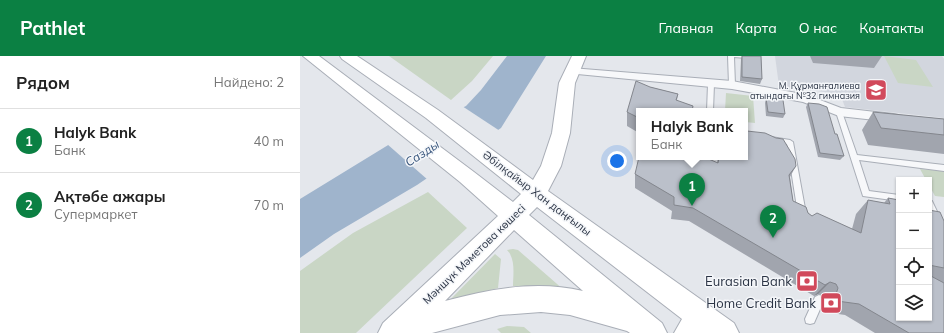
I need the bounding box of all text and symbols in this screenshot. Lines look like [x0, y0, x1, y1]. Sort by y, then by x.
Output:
text: Pathlet [20, 16, 85, 40]
text: Главная [659, 19, 714, 37]
text: Карта [736, 19, 777, 37]
text: О нас [799, 19, 837, 37]
text: Контакты [859, 19, 924, 37]
text: Рядом [16, 72, 70, 93]
text: Найдено: 2 [214, 74, 284, 90]
school or university icon: М. Құрманғалиева атындағы №32 гимназия [863, 77, 889, 103]
place label: М. Құрманғалиева атындағы №32 гимназия [750, 80, 860, 101]
popup [636, 108, 748, 160]
text: Halyk Bank [651, 117, 733, 136]
text: Halyk Bank [54, 123, 136, 142]
text: 1 [25, 133, 33, 149]
text: 40 m [254, 133, 284, 149]
water label: Сазды [402, 136, 442, 170]
text: Банк [651, 136, 682, 152]
text: Банк [54, 142, 86, 158]
street label: Әбілқайыр Хан даңғылы [480, 148, 594, 238]
your location [607, 151, 627, 171]
pin: 1 [679, 173, 705, 206]
map controls [896, 177, 932, 321]
button: + [896, 177, 932, 213]
text: Ақтөбе ажары [54, 187, 166, 206]
text: 2 [25, 197, 33, 213]
text: 70 m [254, 197, 284, 213]
street label: Мәншүк Мәметова көшесі [420, 201, 528, 307]
pin: 2 [760, 205, 786, 238]
text: Супермаркет [54, 206, 137, 222]
button: − [896, 213, 932, 249]
button: locate [896, 249, 932, 285]
bank icon: Eurasian Bank [794, 268, 820, 294]
place label: Eurasian Bank [705, 273, 792, 289]
button: layers [896, 285, 932, 321]
bank icon: Home Credit Bank [818, 290, 844, 316]
place label: Home Credit Bank [706, 295, 816, 311]

